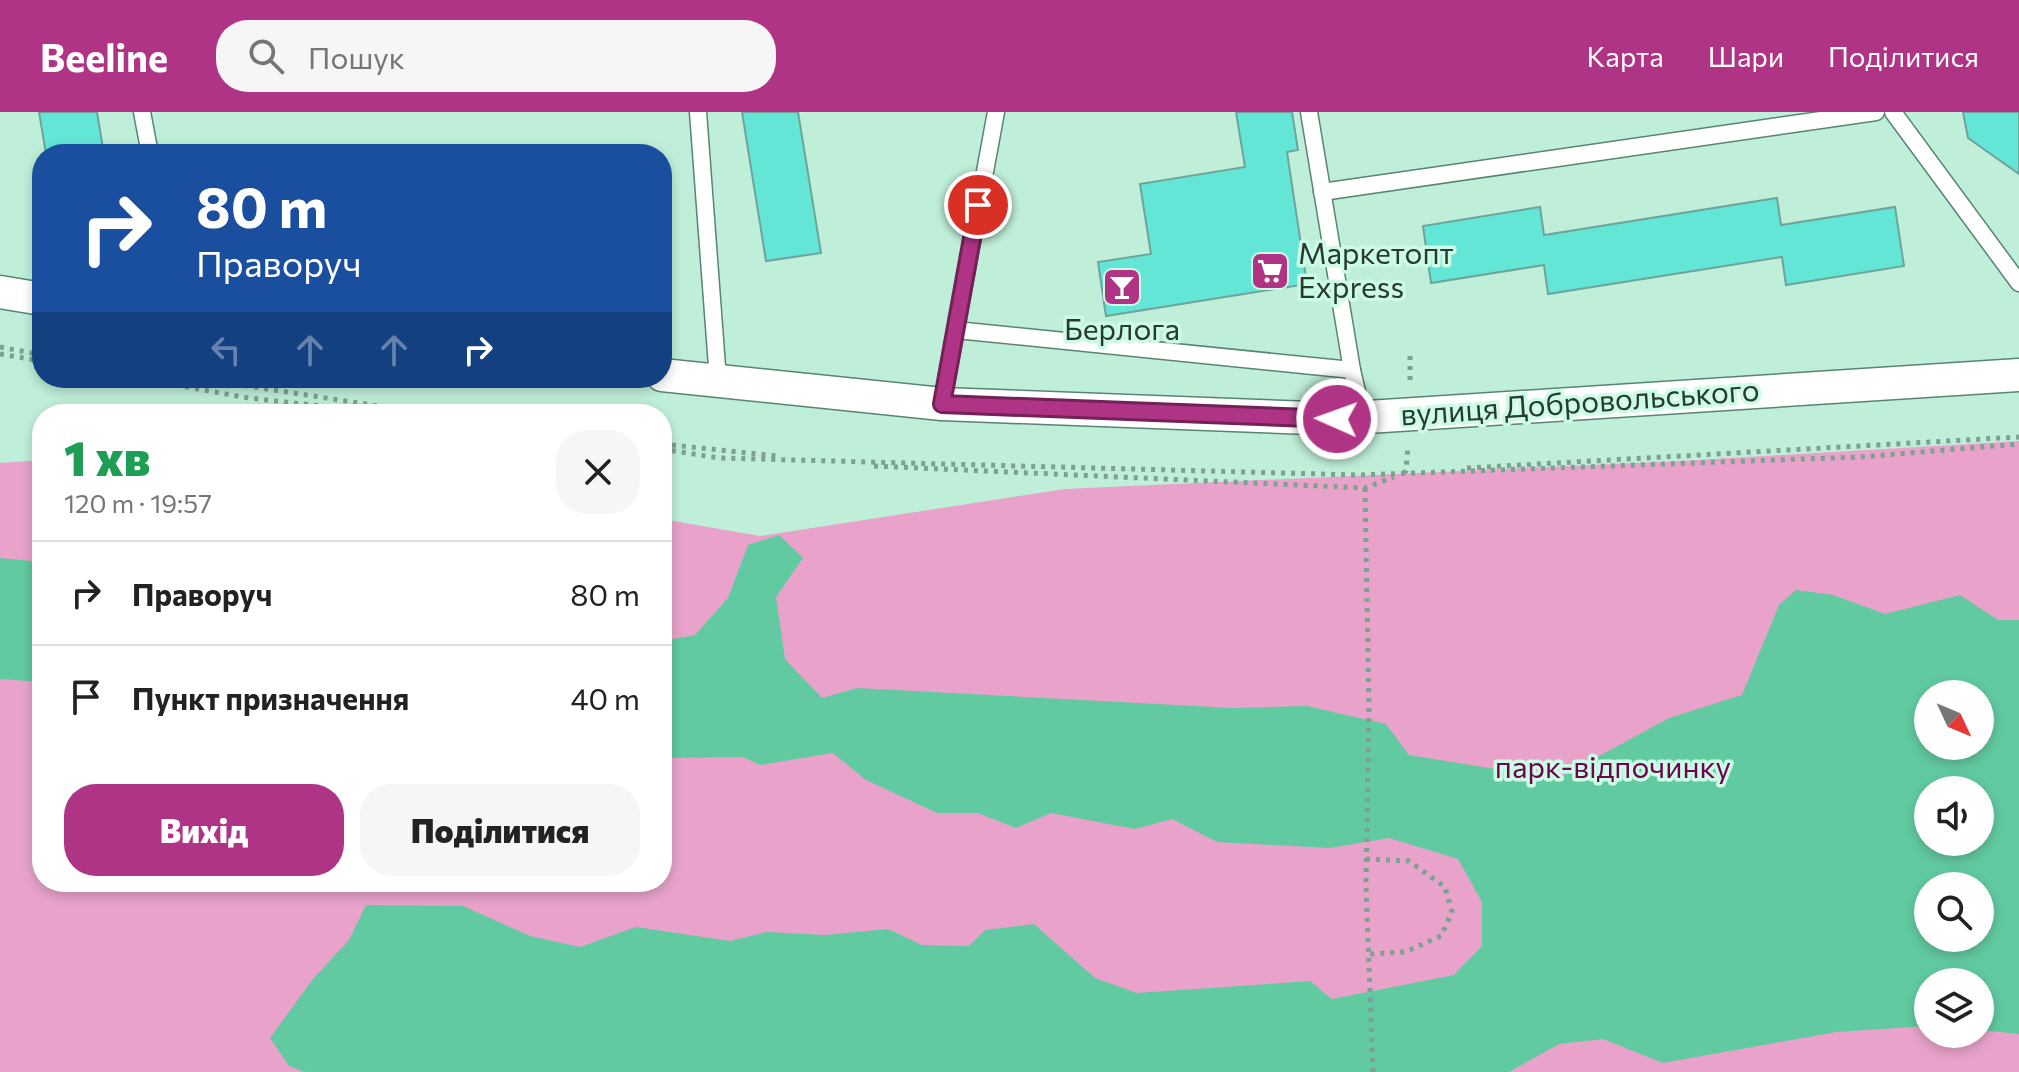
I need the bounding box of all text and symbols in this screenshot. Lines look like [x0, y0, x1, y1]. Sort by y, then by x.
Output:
search box [216, 20, 776, 92]
text: Beeline [40, 33, 168, 80]
icon: search [244, 34, 288, 78]
text: Пошук [308, 38, 405, 75]
text: Карта [1587, 39, 1664, 73]
text: Шари [1708, 39, 1784, 73]
text: Поділитися [1828, 39, 1979, 73]
text: 80 m [196, 171, 327, 240]
pin [944, 171, 1012, 239]
icon: right [64, 176, 168, 280]
icon: arrive [956, 183, 1000, 227]
place label: Маркетопт Express [1298, 233, 1454, 304]
text: Праворуч [196, 240, 362, 284]
supermarket icon: Маркетопт Express [1249, 250, 1291, 292]
bar icon: Берлога [1101, 266, 1143, 308]
place label: Берлога [1064, 309, 1180, 346]
icon: left [204, 328, 248, 372]
icon: ahead [288, 328, 332, 372]
icon: ahead [372, 328, 416, 372]
icon: right [456, 328, 500, 372]
street label: вулиця Добровольського [1399, 370, 1761, 432]
position arrow [1295, 377, 1379, 461]
text: 1 хв [64, 427, 150, 486]
button: close [556, 430, 640, 514]
text: 120 m · 19:57 [64, 487, 212, 518]
icon: right [64, 571, 108, 615]
text: Праворуч [132, 575, 272, 612]
text: 80 m [570, 575, 640, 612]
icon: arrive [64, 675, 108, 719]
text: Пункт призначення [132, 679, 409, 716]
text: 40 m [571, 679, 640, 716]
north arrow [1914, 680, 1994, 760]
map controls [1914, 680, 1994, 1048]
park label: парк-відпочинку [1495, 747, 1731, 784]
button: sound [1914, 776, 1994, 856]
button: Вихід [64, 784, 344, 876]
button: Поділитися [360, 784, 640, 876]
button: search [1914, 872, 1994, 952]
button: layers [1914, 968, 1994, 1048]

